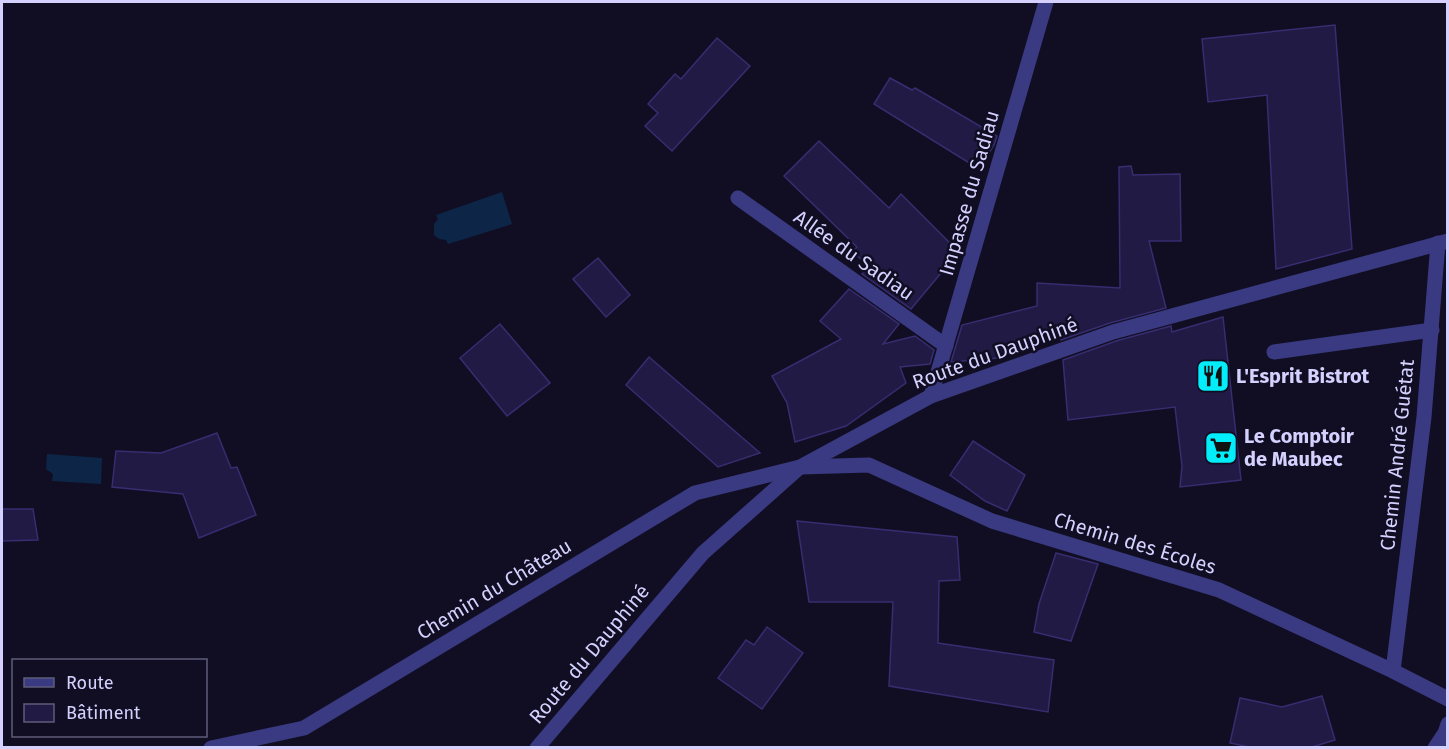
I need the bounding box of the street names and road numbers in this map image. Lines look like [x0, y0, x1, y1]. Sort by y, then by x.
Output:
street label: Impasse du Sadiau [934, 108, 1004, 278]
street label: Allée du Sadiau [789, 205, 919, 305]
street label: Route du Dauphiné [909, 312, 1081, 394]
street label: Chemin André Guétat [1375, 357, 1419, 552]
street label: Chemin des Écoles [1051, 507, 1219, 579]
street label: Chemin du Château [412, 533, 576, 645]
street label: Route du Dauphiné [524, 580, 654, 728]

